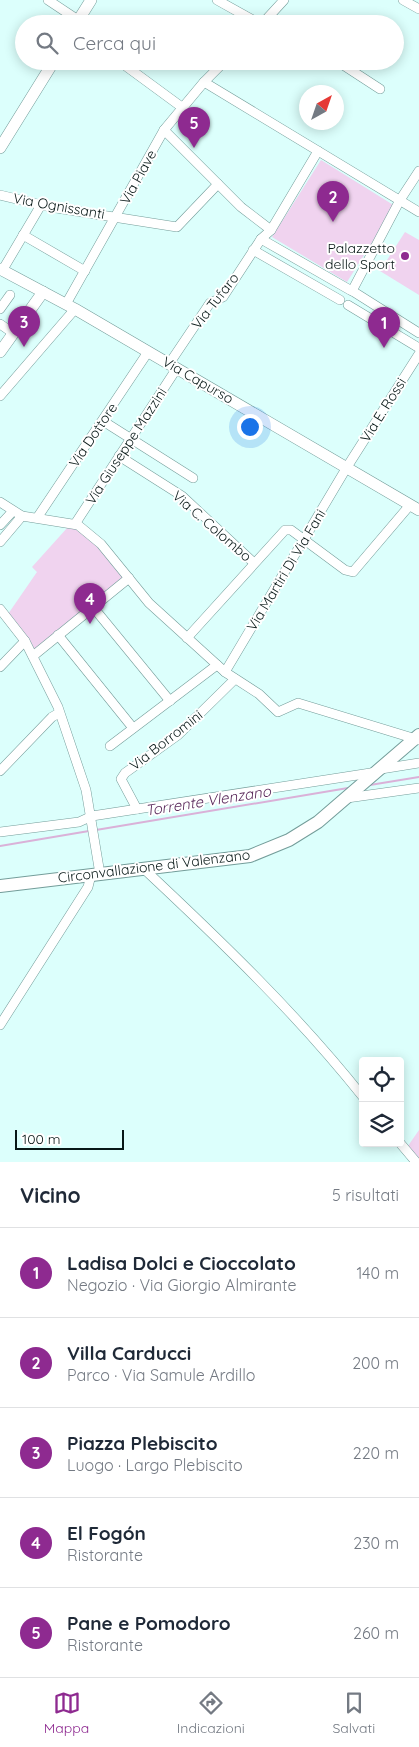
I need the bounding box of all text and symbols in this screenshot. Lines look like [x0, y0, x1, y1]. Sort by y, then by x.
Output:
search box [15, 15, 404, 70]
icon: search [33, 29, 61, 57]
text: Cerca qui [73, 31, 156, 55]
north arrow [299, 85, 344, 130]
pin: 5 [178, 107, 210, 148]
street label: Via Piave [116, 147, 160, 207]
pin: 2 [317, 181, 349, 222]
street label: Via Ognissanti [12, 189, 106, 223]
place label: Palazzetto dello Sport [325, 239, 395, 273]
marker: Palazzetto dello Sport [399, 250, 411, 262]
street label: Via Tufaro [187, 269, 243, 333]
pin: 3 [8, 306, 40, 347]
pin: 1 [368, 307, 400, 348]
street label: Via Capurso [159, 352, 237, 408]
street label: Via E. Rossi [356, 374, 410, 446]
street label: Via Giuseppe Mazzini [81, 384, 171, 508]
street label: Via Dottore [65, 399, 121, 471]
your location [237, 414, 263, 440]
street label: Via C. Colombo [169, 487, 255, 565]
street label: Via Martiri Di Via Fani [243, 506, 329, 634]
pin: 4 [74, 583, 106, 624]
street label: Via Borromini [126, 706, 206, 774]
water label: Torrente Vlenzano [144, 781, 273, 820]
street label: Circonvallazione di Valenzano [57, 845, 251, 887]
map controls [359, 1057, 404, 1147]
button: locate [359, 1057, 404, 1102]
button: layers [359, 1102, 404, 1147]
scale bar [15, 1127, 124, 1150]
text: 100 m [22, 1130, 60, 1148]
text: Vicino [20, 1182, 81, 1208]
text: 5 risultati [332, 1185, 399, 1205]
text: Ladisa Dolci e Cioccolato [67, 1251, 296, 1275]
text: 1 [33, 1263, 39, 1283]
text: 140 m [356, 1263, 399, 1283]
text: Negozio · Via Giorgio Almirante [67, 1275, 296, 1295]
text: Villa Carducci [67, 1341, 191, 1365]
text: 2 [31, 1353, 41, 1373]
text: 200 m [352, 1353, 399, 1373]
text: Parco · Via Samule Ardillo [67, 1365, 255, 1385]
text: Piazza Plebiscito [67, 1431, 218, 1455]
text: 3 [32, 1443, 40, 1463]
text: 220 m [353, 1443, 399, 1463]
text: Luogo · Largo Plebiscito [67, 1455, 243, 1475]
text: El Fogón [67, 1521, 146, 1545]
text: 4 [31, 1533, 41, 1553]
text: 230 m [353, 1533, 399, 1553]
text: Ristorante [67, 1545, 143, 1565]
text: Pane e Pomodoro [67, 1611, 231, 1635]
text: 5 [31, 1623, 41, 1643]
text: 260 m [353, 1623, 399, 1643]
text: Ristorante [67, 1635, 143, 1655]
tab: Mappa [44, 1689, 89, 1737]
tab: Indicazioni [177, 1689, 245, 1737]
tab: Salvati [332, 1689, 375, 1737]

